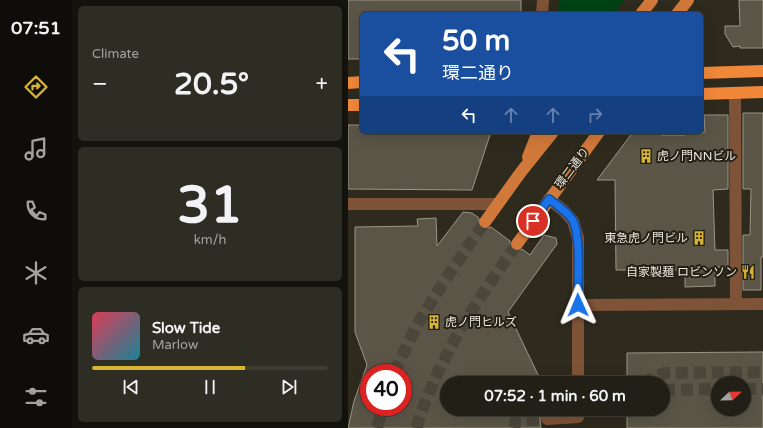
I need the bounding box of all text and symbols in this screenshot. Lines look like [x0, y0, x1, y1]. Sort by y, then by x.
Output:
text: 07:51 [11, 17, 61, 39]
text: 50 m [442, 24, 510, 58]
icon: left [376, 28, 428, 80]
text: Climate [92, 46, 139, 62]
text: 環二通り [442, 62, 514, 84]
text: 20.5° [174, 66, 249, 103]
text: − [92, 71, 108, 97]
text: + [316, 71, 328, 97]
icon: directions [22, 73, 50, 101]
icon: left [458, 104, 480, 126]
icon: ahead [500, 104, 522, 126]
icon: ahead [542, 104, 564, 126]
icon: right [584, 104, 606, 126]
icon: music [22, 135, 50, 163]
street label: 環二通り [552, 145, 592, 191]
building icon: 虎ノ門NNビル [638, 148, 654, 164]
place label: 虎ノ門NNビル [657, 149, 736, 163]
text: 31 [177, 174, 243, 237]
icon: phone [22, 197, 50, 225]
pin [516, 204, 550, 238]
icon: arrive [522, 210, 544, 232]
building icon: 東急虎ノ門ビル [691, 230, 707, 246]
place label: 東急虎ノ門ビル [604, 231, 688, 245]
text: km/h [194, 232, 226, 248]
icon: climate [22, 259, 50, 287]
restaurant icon: 自家製麺 ロビンソン [740, 264, 756, 280]
place label: 自家製麺 ロビンソン [626, 265, 737, 279]
position arrow [557, 284, 599, 326]
building icon: 虎ノ門ヒルズ [426, 314, 442, 330]
place label: 虎ノ門ヒルズ [445, 315, 517, 329]
text: Slow Tide [152, 319, 220, 337]
icon: car [22, 321, 50, 349]
text: Marlow [152, 337, 198, 353]
speed limit sign: 40 [360, 364, 412, 416]
icon: previous [120, 376, 142, 398]
icon: pause [199, 376, 221, 398]
icon: next [278, 376, 300, 398]
north arrow [711, 376, 751, 416]
map controls [711, 376, 751, 416]
icon: filters [22, 383, 50, 411]
text: 07:52 · 1 min · 60 m [484, 387, 626, 405]

